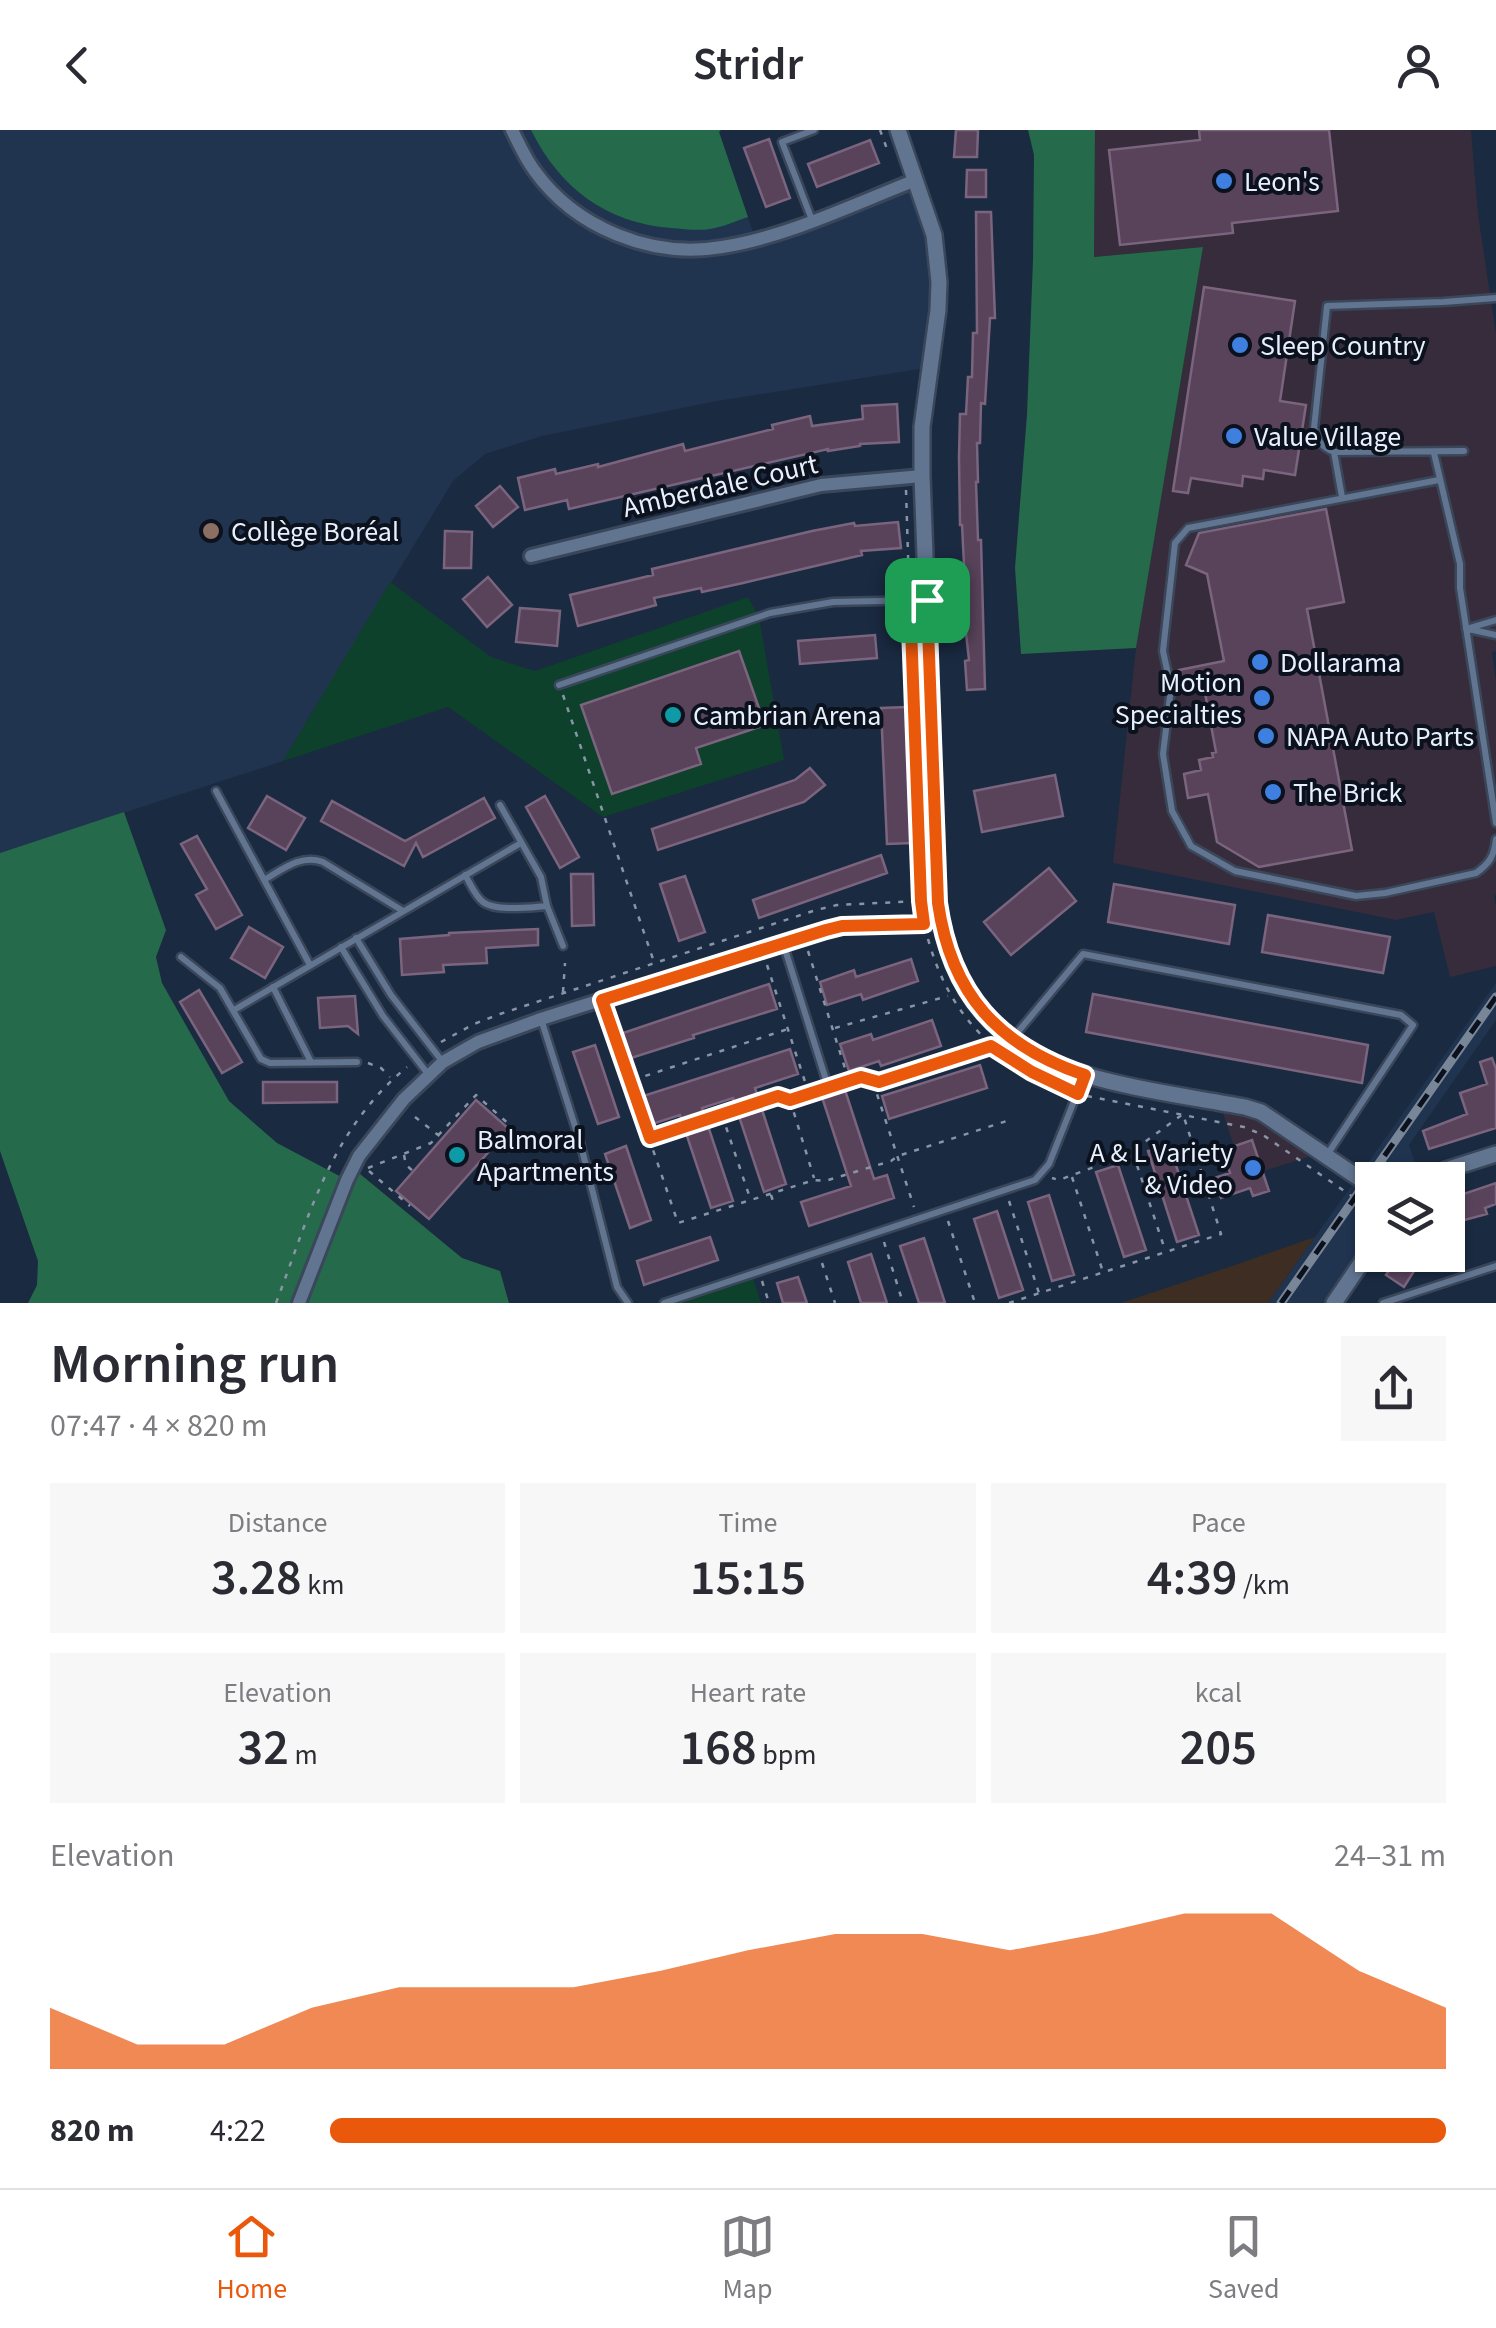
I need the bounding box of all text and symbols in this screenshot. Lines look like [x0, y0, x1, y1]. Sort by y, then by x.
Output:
text: Stridr [693, 33, 803, 97]
icon: back [50, 38, 105, 93]
icon: person [1391, 38, 1446, 93]
place label: Leon's [1244, 162, 1320, 202]
marker: Leon's [1213, 170, 1235, 192]
place label: Sleep Country [1260, 326, 1426, 366]
marker: Sleep Country [1229, 334, 1251, 356]
place label: Value Village [1254, 417, 1401, 457]
marker: Value Village [1223, 425, 1245, 447]
street label: Amberdale Court [619, 444, 822, 528]
place label: Collège Boréal [231, 512, 399, 552]
marker: Collège Boréal [200, 520, 222, 542]
pin [885, 558, 970, 643]
icon: arrive [900, 573, 955, 628]
place label: Dollarama [1280, 643, 1401, 683]
marker: Dollarama [1249, 651, 1271, 673]
place label: Motion Specialties [1115, 663, 1242, 735]
marker: Motion Specialties [1251, 687, 1273, 709]
place label: Cambrian Arena [693, 696, 881, 736]
marker: Cambrian Arena [662, 704, 684, 726]
place label: NAPA Auto Parts [1286, 717, 1474, 757]
marker: NAPA Auto Parts [1255, 725, 1277, 747]
place label: The Brick [1293, 773, 1403, 813]
marker: The Brick [1262, 781, 1284, 803]
place label: Balmoral Apartments [477, 1120, 614, 1192]
place label: A & L Variety & Video [1090, 1133, 1233, 1205]
marker: Balmoral Apartments [446, 1144, 468, 1166]
marker: A & L Variety & Video [1242, 1157, 1264, 1179]
map controls [1355, 1162, 1465, 1272]
button: layers [1355, 1162, 1465, 1272]
text: Morning run [50, 1326, 339, 1404]
button: share [1341, 1336, 1446, 1441]
text: 07:47 · 4 × 820 m [50, 1403, 268, 1449]
text: Distance [228, 1503, 327, 1543]
text: Time [718, 1503, 777, 1543]
text: Pace [1191, 1503, 1246, 1543]
text: 3.28 [211, 1543, 302, 1614]
text: 15:15 [690, 1543, 806, 1614]
text: 4:39 [1147, 1543, 1237, 1614]
text: km [302, 1565, 344, 1605]
text: /km [1237, 1565, 1290, 1605]
text: Elevation [223, 1673, 332, 1713]
text: Heart rate [690, 1673, 806, 1713]
text: kcal [1195, 1673, 1242, 1713]
text: 32 [238, 1713, 289, 1784]
text: 168 [680, 1713, 757, 1784]
text: 205 [1180, 1713, 1257, 1784]
text: m [289, 1735, 318, 1775]
text: bpm [757, 1735, 816, 1775]
text: Elevation [50, 1833, 175, 1879]
text: 24–31 m [1334, 1833, 1446, 1879]
text: 820 m [50, 2108, 135, 2154]
text: 4:22 [210, 2108, 266, 2154]
tab: Home [216, 2209, 287, 2309]
tab: Map [720, 2209, 775, 2309]
tab: Saved [1208, 2209, 1279, 2309]

